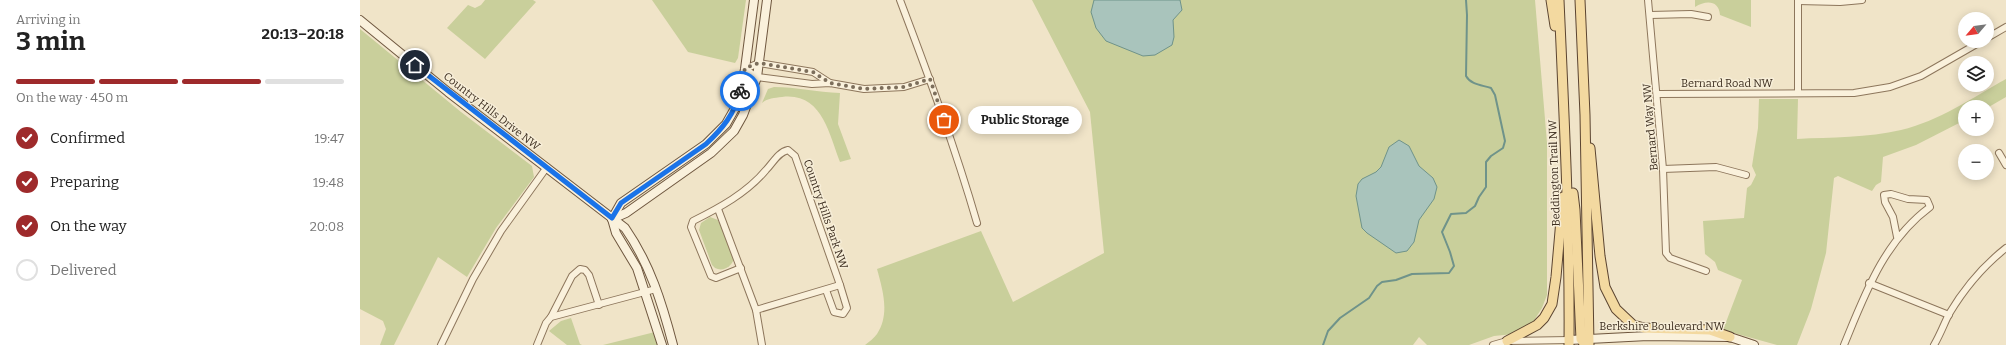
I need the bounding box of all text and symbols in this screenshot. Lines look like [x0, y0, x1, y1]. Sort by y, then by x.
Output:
text: Arriving in [16, 12, 81, 27]
north arrow [1958, 12, 1994, 48]
map controls [1958, 12, 1994, 180]
text: 20:13–20:18 [261, 25, 344, 43]
text: 3 min [16, 26, 85, 57]
pin [398, 48, 432, 82]
icon: home [404, 54, 426, 76]
button: layers [1958, 56, 1994, 92]
street label: Country Hills Drive NW [441, 70, 543, 154]
courier [720, 71, 760, 111]
street label: Bernard Road NW [1681, 77, 1774, 90]
icon: bike [729, 80, 751, 102]
street label: Bernard Way NW [1640, 82, 1661, 171]
text: On the way · 450 m [16, 90, 128, 105]
button: + [1958, 100, 1994, 136]
pin [927, 103, 961, 137]
callout: Public Storage [968, 106, 1082, 134]
icon: bag [933, 109, 955, 131]
text: Public Storage [981, 112, 1069, 127]
street label: Beddington Trail NW [1546, 119, 1563, 227]
icon: check [16, 127, 38, 149]
text: Confirmed [50, 129, 125, 147]
text: 19:47 [314, 131, 344, 146]
button: − [1958, 144, 1994, 180]
street label: Country Hills Park NW [801, 158, 851, 271]
icon: check [16, 171, 38, 193]
text: Preparing [50, 173, 119, 191]
text: 19:48 [313, 175, 344, 190]
icon: check [16, 215, 38, 237]
text: On the way [50, 217, 127, 235]
text: 20:08 [310, 219, 344, 234]
text: Delivered [50, 261, 117, 279]
street label: Berkshire Boulevard NW [1599, 320, 1725, 333]

